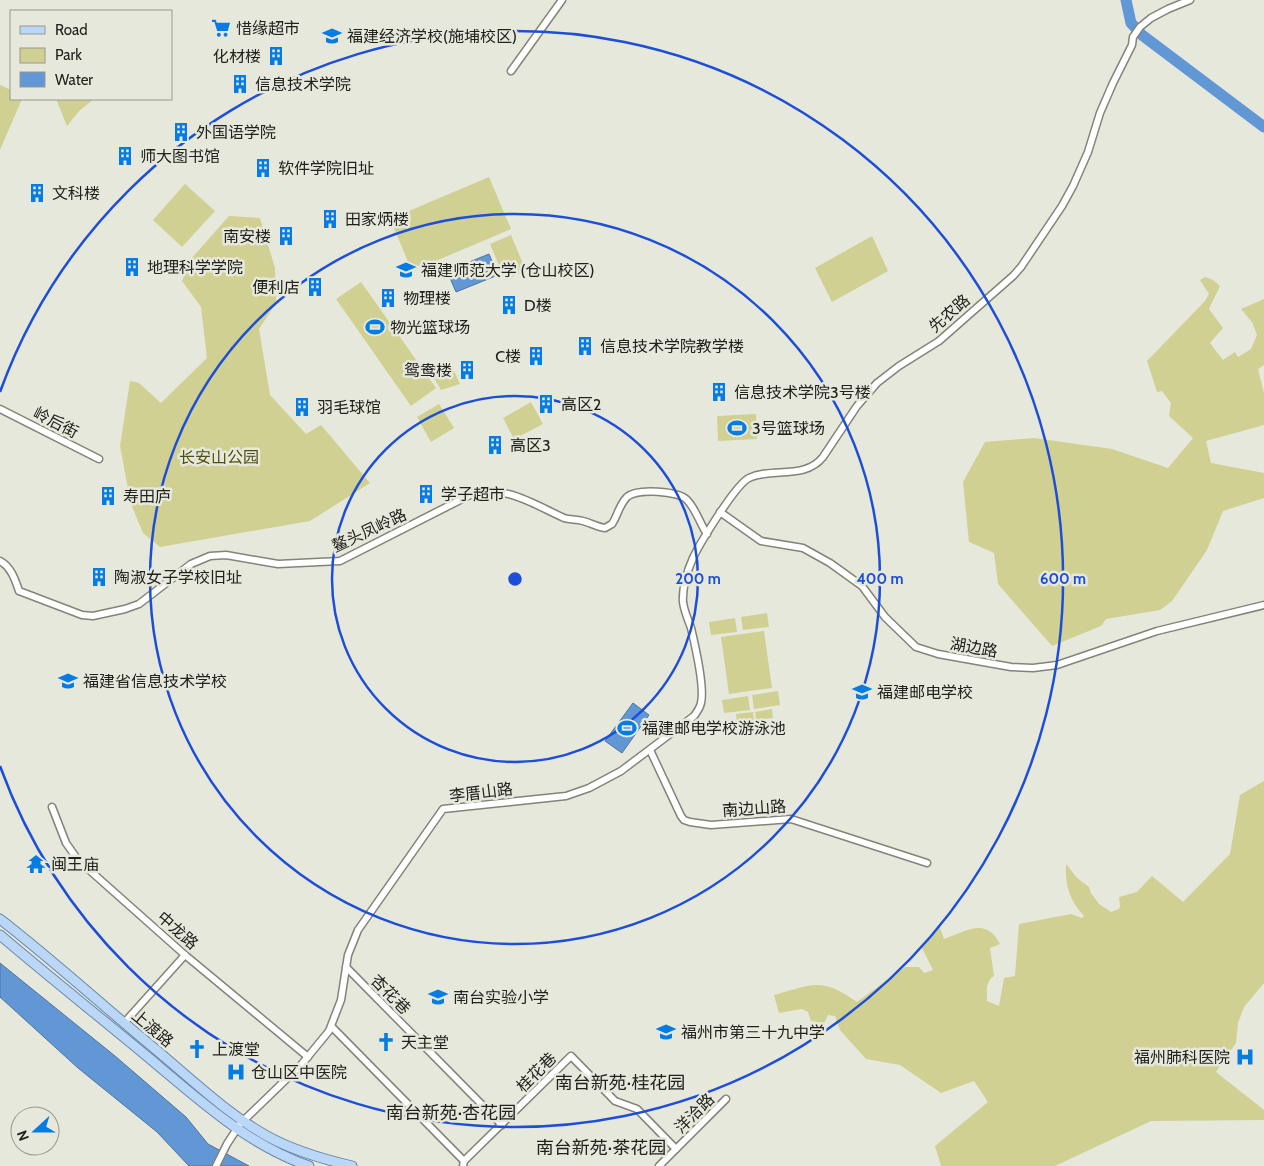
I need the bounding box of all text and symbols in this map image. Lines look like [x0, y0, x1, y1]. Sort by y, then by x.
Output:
legend [10, 10, 172, 100]
supermarket icon: 惜缘超市 [210, 17, 232, 39]
place label: 惜缘超市 [236, 19, 300, 38]
text: Road [55, 21, 88, 39]
school or university icon: 福建经济学校(施埔校区) [321, 25, 343, 47]
place label: 福建经济学校(施埔校区) [347, 27, 517, 46]
building icon: 化材楼 [265, 45, 287, 67]
text: Park [55, 46, 82, 64]
place label: 化材楼 [213, 47, 261, 66]
text: Water [55, 71, 93, 89]
building icon: 信息技术学院 [229, 73, 251, 95]
place label: 信息技术学院 [255, 75, 351, 94]
building icon: 外国语学院 [170, 121, 192, 143]
place label: 外国语学院 [196, 123, 276, 142]
building icon: 师大图书馆 [114, 145, 136, 167]
place label: 师大图书馆 [140, 147, 220, 166]
building icon: 软件学院旧址 [252, 157, 274, 179]
place label: 软件学院旧址 [278, 159, 374, 178]
building icon: 文科楼 [26, 182, 48, 204]
place label: 文科楼 [52, 184, 100, 203]
building icon: 田家炳楼 [319, 208, 341, 230]
place label: 田家炳楼 [345, 210, 409, 229]
building icon: 南安楼 [275, 225, 297, 247]
place label: 南安楼 [223, 227, 271, 246]
building icon: 地理科学学院 [121, 256, 143, 278]
place label: 地理科学学院 [147, 258, 243, 277]
school or university icon: 福建师范大学 (仓山校区) [395, 259, 417, 281]
place label: 福建师范大学 (仓山校区) [421, 261, 595, 280]
building icon: 便利店 [304, 276, 326, 298]
place label: 便利店 [252, 278, 300, 297]
building icon: 物理楼 [377, 287, 399, 309]
place label: 物理楼 [403, 289, 451, 308]
street label: 先农路 [925, 290, 974, 336]
building icon: D楼 [498, 294, 520, 316]
place label: D楼 [524, 296, 552, 315]
sports icon: 物光篮球场 [364, 316, 386, 338]
place label: 物光篮球场 [390, 318, 470, 337]
building icon: 信息技术学院教学楼 [574, 335, 596, 357]
place label: 信息技术学院教学楼 [600, 337, 744, 356]
building icon: C楼 [525, 345, 547, 367]
place label: C楼 [495, 347, 521, 366]
building icon: 鸳鸯楼 [456, 359, 478, 381]
place label: 鸳鸯楼 [404, 361, 452, 380]
building icon: 信息技术学院3号楼 [708, 381, 730, 403]
place label: 信息技术学院3号楼 [734, 383, 871, 402]
building icon: 高区2 [535, 393, 557, 415]
place label: 高区2 [561, 395, 601, 414]
building icon: 羽毛球馆 [291, 396, 313, 418]
place label: 羽毛球馆 [317, 398, 381, 417]
street label: 岭后街 [30, 403, 81, 442]
sports icon: 3号篮球场 [726, 417, 748, 439]
place label: 3号篮球场 [752, 419, 825, 438]
building icon: 高区3 [484, 434, 506, 456]
place label: 高区3 [510, 436, 551, 455]
park label: 长安山公园 [179, 448, 259, 467]
building icon: 学子超市 [415, 483, 437, 505]
building icon: 寿田庐 [97, 485, 119, 507]
place label: 学子超市 [441, 485, 505, 504]
place label: 寿田庐 [123, 487, 171, 506]
street label: 鳌头凤岭路 [329, 505, 409, 556]
building icon: 陶淑女子学校旧址 [88, 566, 110, 588]
place label: 陶淑女子学校旧址 [114, 568, 242, 587]
centre of rings [506, 570, 524, 588]
text: 200 m [675, 570, 721, 588]
text: 400 m [857, 570, 903, 588]
text: 600 m [1040, 570, 1086, 588]
street label: 湖边路 [949, 634, 999, 661]
school or university icon: 福建省信息技术学校 [57, 670, 79, 692]
place label: 福建省信息技术学校 [83, 672, 227, 691]
school or university icon: 福建邮电学校 [851, 681, 873, 703]
place label: 福建邮电学校 [877, 683, 973, 702]
sports icon: 福建邮电学校游泳池 [616, 717, 638, 739]
place label: 福建邮电学校游泳池 [642, 719, 786, 738]
street label: 李厝山路 [448, 779, 514, 806]
street label: 南边山路 [721, 797, 787, 820]
temple icon: 闽王庙 [25, 853, 47, 875]
place label: 闽王庙 [51, 855, 99, 874]
street label: 中龙路 [153, 907, 202, 953]
street label: 杏花巷 [367, 971, 414, 1018]
school or university icon: 南台实验小学 [427, 986, 449, 1008]
place label: 南台实验小学 [453, 988, 549, 1007]
street label: 上渡路 [128, 1006, 177, 1051]
school or university icon: 福州市第三十九中学 [655, 1021, 677, 1043]
place label: 福州市第三十九中学 [681, 1023, 825, 1042]
church icon: 天主堂 [375, 1031, 397, 1053]
place label: 天主堂 [401, 1033, 449, 1052]
church icon: 上渡堂 [186, 1038, 208, 1060]
place label: 上渡堂 [212, 1040, 260, 1059]
hospital icon: 福州肺科医院 [1234, 1046, 1256, 1068]
place label: 福州肺科医院 [1134, 1048, 1230, 1067]
street label: 桂花巷 [513, 1049, 560, 1096]
hospital icon: 仓山区中医院 [225, 1061, 247, 1083]
place label: 仓山区中医院 [251, 1063, 347, 1082]
district label: 南台新苑·桂花园 [555, 1072, 685, 1094]
street label: 洋洽路 [671, 1090, 718, 1137]
district label: 南台新苑·杏花园 [386, 1102, 516, 1124]
north arrow [10, 1106, 60, 1156]
text: N [13, 1128, 33, 1144]
district label: 南台新苑·茶花园 [536, 1137, 666, 1159]

